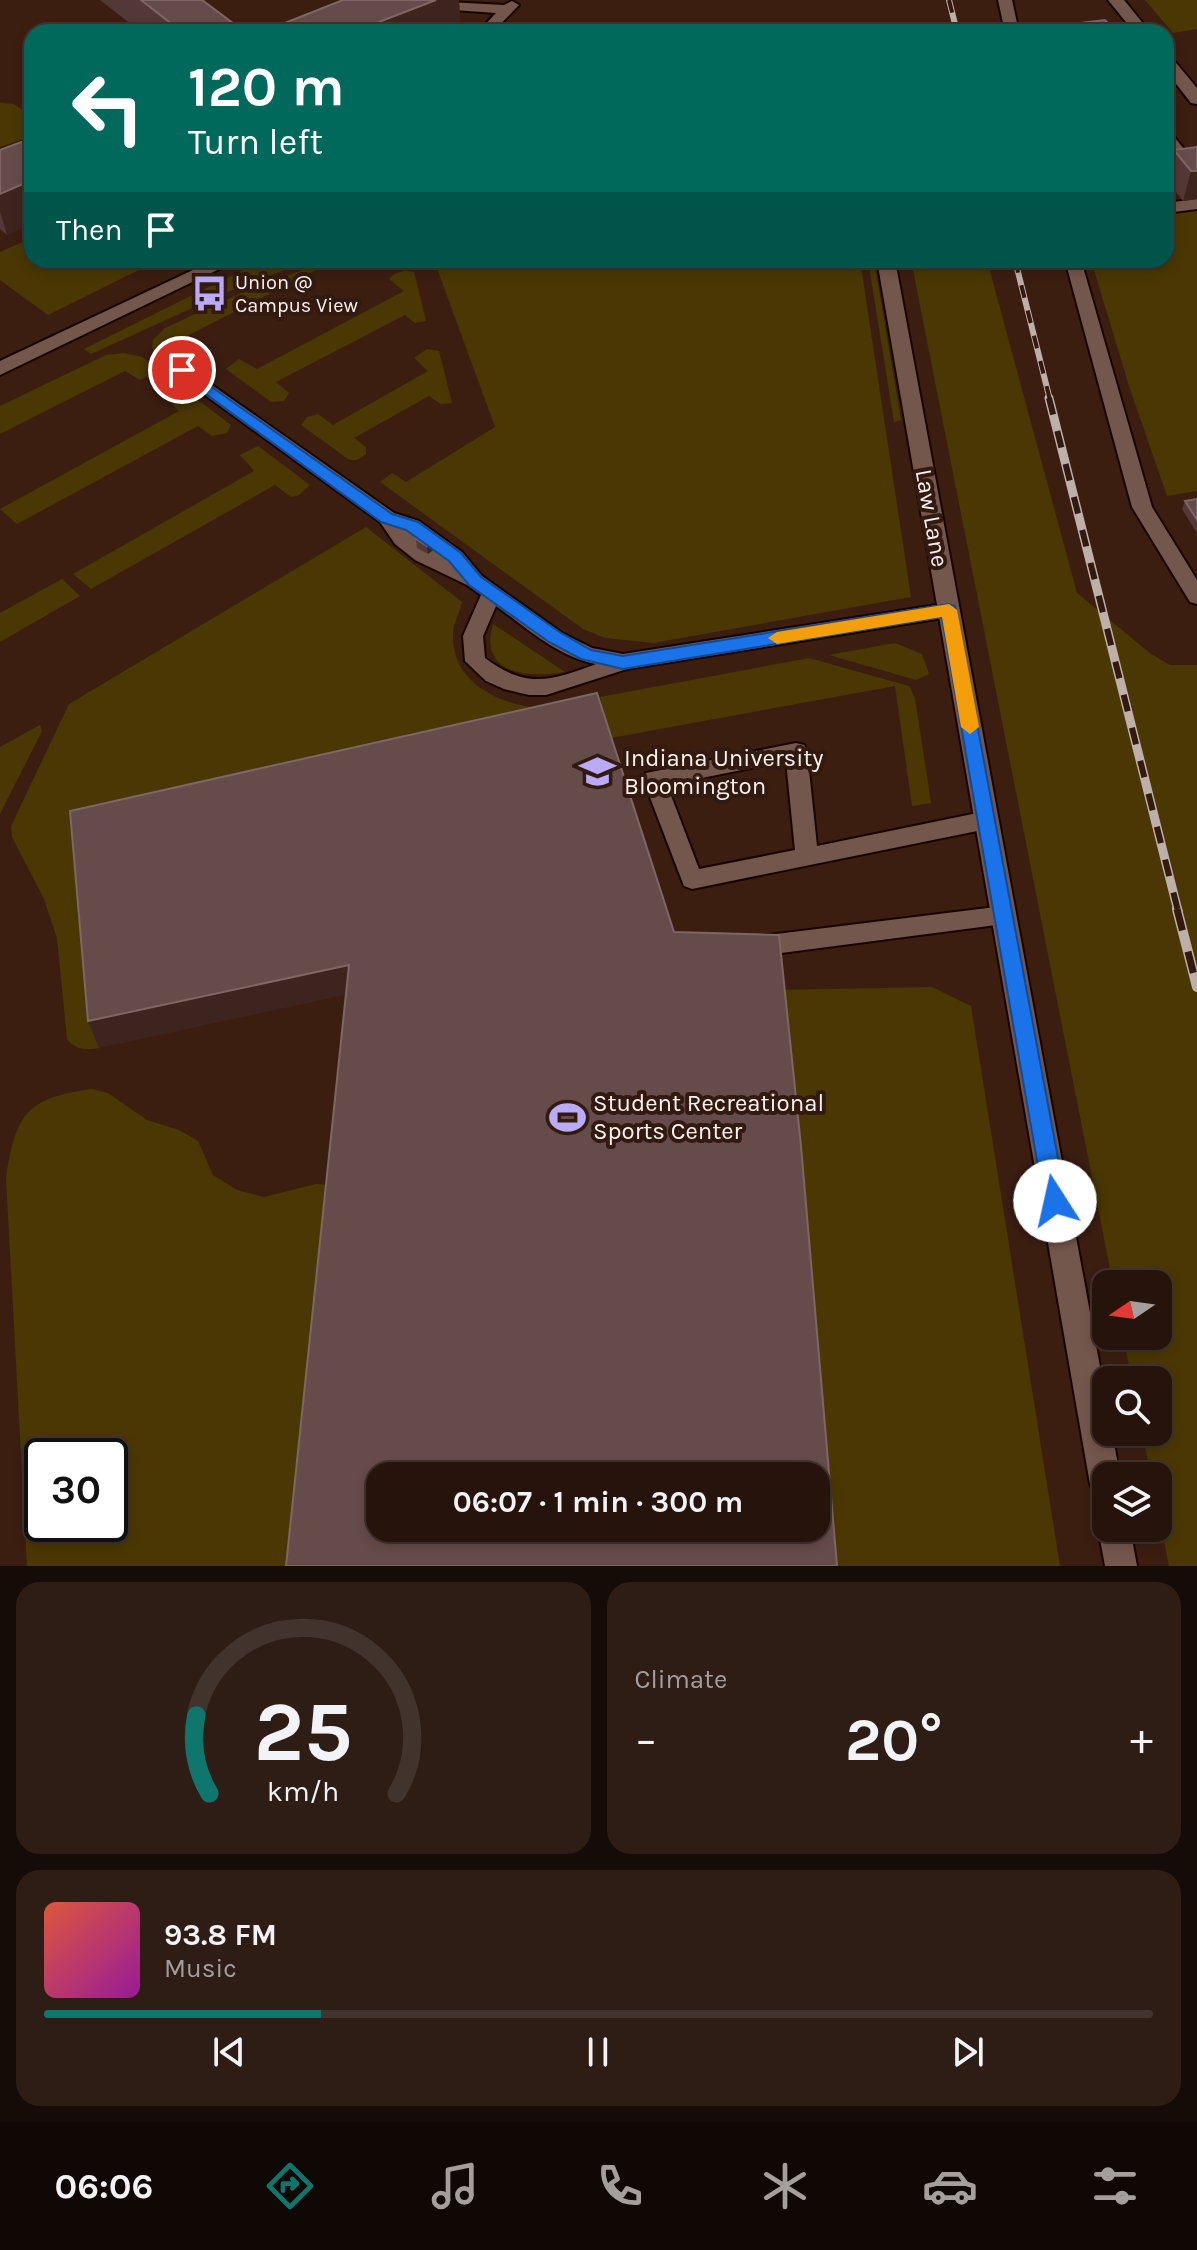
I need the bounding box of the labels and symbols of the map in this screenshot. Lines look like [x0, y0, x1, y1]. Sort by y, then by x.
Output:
place label: Union @ Campus View [235, 271, 359, 317]
bus stop icon: Union @ Campus View [190, 275, 228, 313]
pin [148, 336, 216, 404]
street label: Law Lane [910, 467, 954, 569]
place label: Indiana University Bloomington [624, 744, 824, 800]
school or university icon: Indiana University Bloomington [579, 753, 617, 791]
place label: Student Recreational Sports Center [593, 1089, 824, 1145]
sports icon: Student Recreational Sports Center [548, 1098, 586, 1136]
position arrow [1013, 1159, 1097, 1243]
north arrow [1092, 1270, 1172, 1350]
speed limit sign: 30 [24, 1438, 128, 1542]

